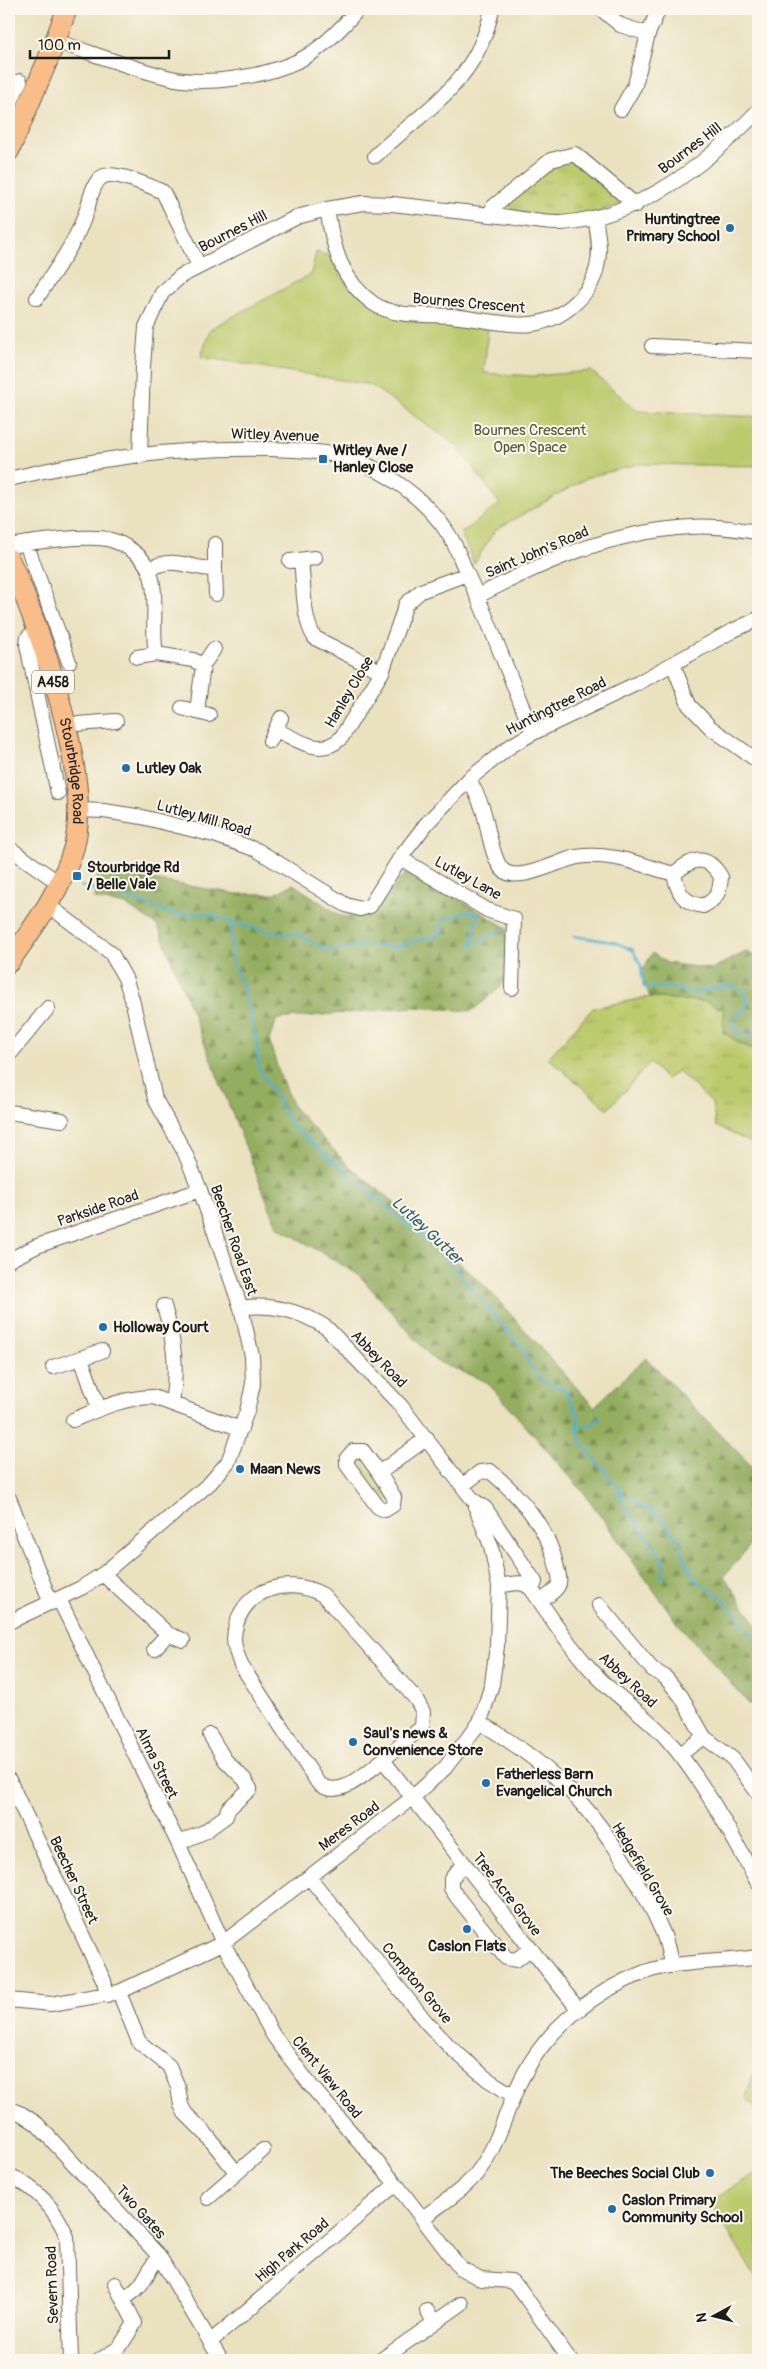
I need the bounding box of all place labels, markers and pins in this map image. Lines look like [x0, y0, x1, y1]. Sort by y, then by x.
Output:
place label: Huntingtree Primary School [626, 210, 721, 246]
marker: Huntingtree Primary School [724, 222, 736, 234]
place label: Witley Ave / Hanley Close [333, 441, 414, 477]
marker: Witley Ave / Hanley Close [317, 453, 329, 465]
place label: Lutley Oak [136, 759, 202, 778]
marker: Lutley Oak [120, 762, 132, 774]
place label: Stourbridge Rd / Belle Vale [87, 858, 180, 894]
marker: Stourbridge Rd / Belle Vale [71, 870, 83, 882]
place label: Holloway Court [113, 1318, 210, 1337]
marker: Holloway Court [97, 1321, 109, 1333]
place label: Maan News [250, 1460, 321, 1479]
marker: Maan News [234, 1463, 246, 1475]
place label: Saul's news & Convenience Store [363, 1724, 483, 1760]
marker: Saul's news & Convenience Store [347, 1736, 359, 1748]
place label: Fatherless Barn Evangelical Church [496, 1765, 612, 1801]
marker: Fatherless Barn Evangelical Church [480, 1777, 492, 1789]
marker: Caslon Flats [461, 1923, 473, 1935]
place label: Caslon Flats [428, 1937, 506, 1956]
place label: The Beeches Social Club [549, 2164, 700, 2183]
marker: The Beeches Social Club [704, 2167, 716, 2179]
place label: Caslon Primary Community School [622, 2191, 743, 2227]
marker: Caslon Primary Community School [606, 2203, 618, 2215]

